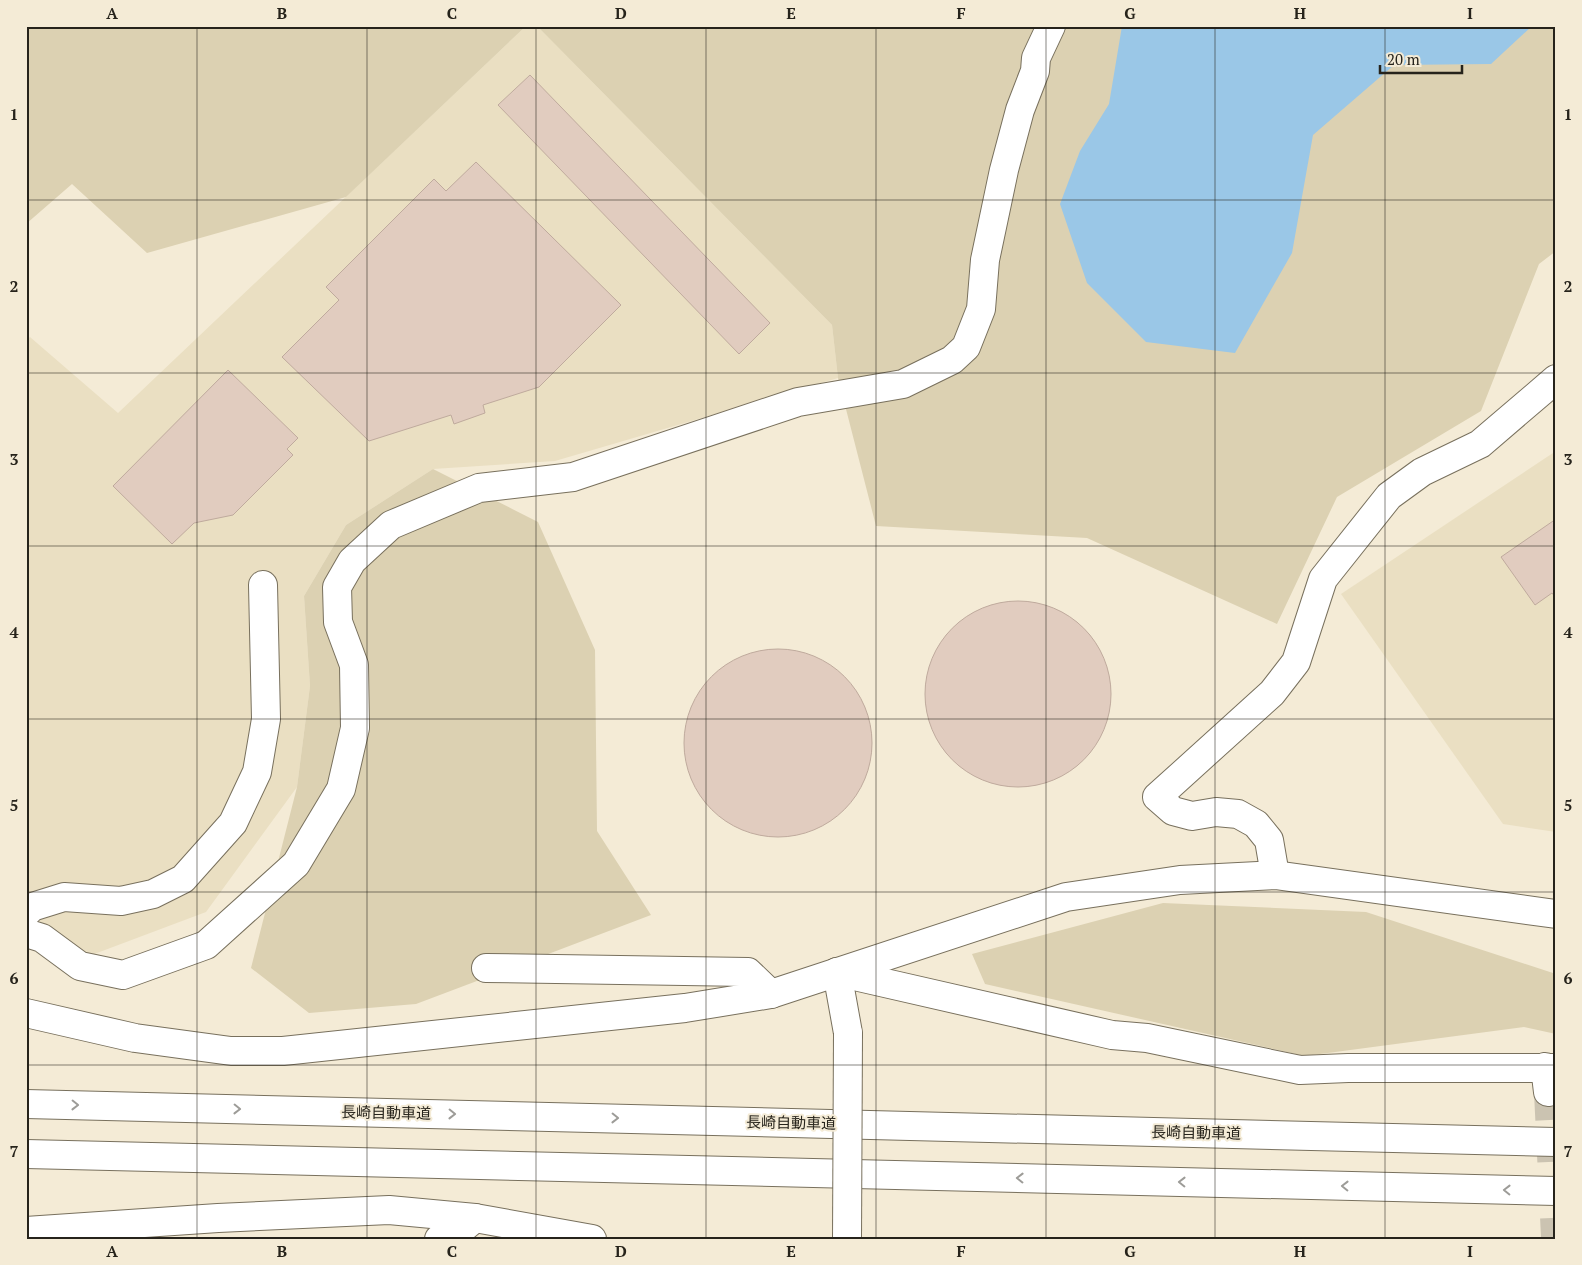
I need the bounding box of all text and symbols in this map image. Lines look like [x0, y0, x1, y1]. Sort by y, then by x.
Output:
text: A [106, 2, 118, 24]
text: B [277, 2, 287, 24]
text: C [447, 2, 457, 24]
text: D [615, 2, 627, 24]
text: E [786, 2, 796, 24]
text: F [956, 2, 966, 24]
text: G [1124, 2, 1136, 24]
text: H [1294, 2, 1306, 24]
text: I [1467, 2, 1473, 24]
scale bar [1380, 42, 1462, 74]
text: 20 m [1387, 49, 1420, 69]
text: 1 [9, 103, 19, 125]
text: 1 [1563, 103, 1573, 125]
text: 2 [9, 275, 19, 297]
text: 2 [1563, 275, 1573, 297]
text: 3 [9, 448, 19, 470]
text: 3 [1563, 448, 1573, 470]
text: 4 [9, 621, 19, 643]
text: 4 [1563, 621, 1573, 643]
text: 5 [9, 794, 19, 816]
text: 5 [1563, 794, 1573, 816]
text: 6 [9, 967, 19, 989]
text: 6 [1563, 967, 1573, 989]
one-way arrow [72, 1100, 79, 1110]
street label: 長崎自動車道 [341, 1101, 431, 1123]
one-way arrow [234, 1104, 242, 1114]
one-way arrow [449, 1109, 457, 1120]
street label: 長崎自動車道 [746, 1111, 836, 1133]
one-way arrow [611, 1113, 619, 1124]
street label: 長崎自動車道 [1151, 1121, 1241, 1143]
text: 7 [9, 1140, 19, 1162]
text: 7 [1563, 1140, 1573, 1162]
one-way arrow [1015, 1173, 1023, 1183]
one-way arrow [1178, 1177, 1186, 1187]
one-way arrow [1340, 1181, 1348, 1191]
one-way arrow [1503, 1185, 1510, 1195]
text: A [106, 1240, 118, 1262]
text: B [277, 1240, 287, 1262]
text: C [447, 1240, 457, 1262]
text: D [615, 1240, 627, 1262]
text: E [786, 1240, 796, 1262]
text: F [956, 1240, 966, 1262]
text: G [1124, 1240, 1136, 1262]
text: H [1294, 1240, 1306, 1262]
text: I [1467, 1240, 1473, 1262]

